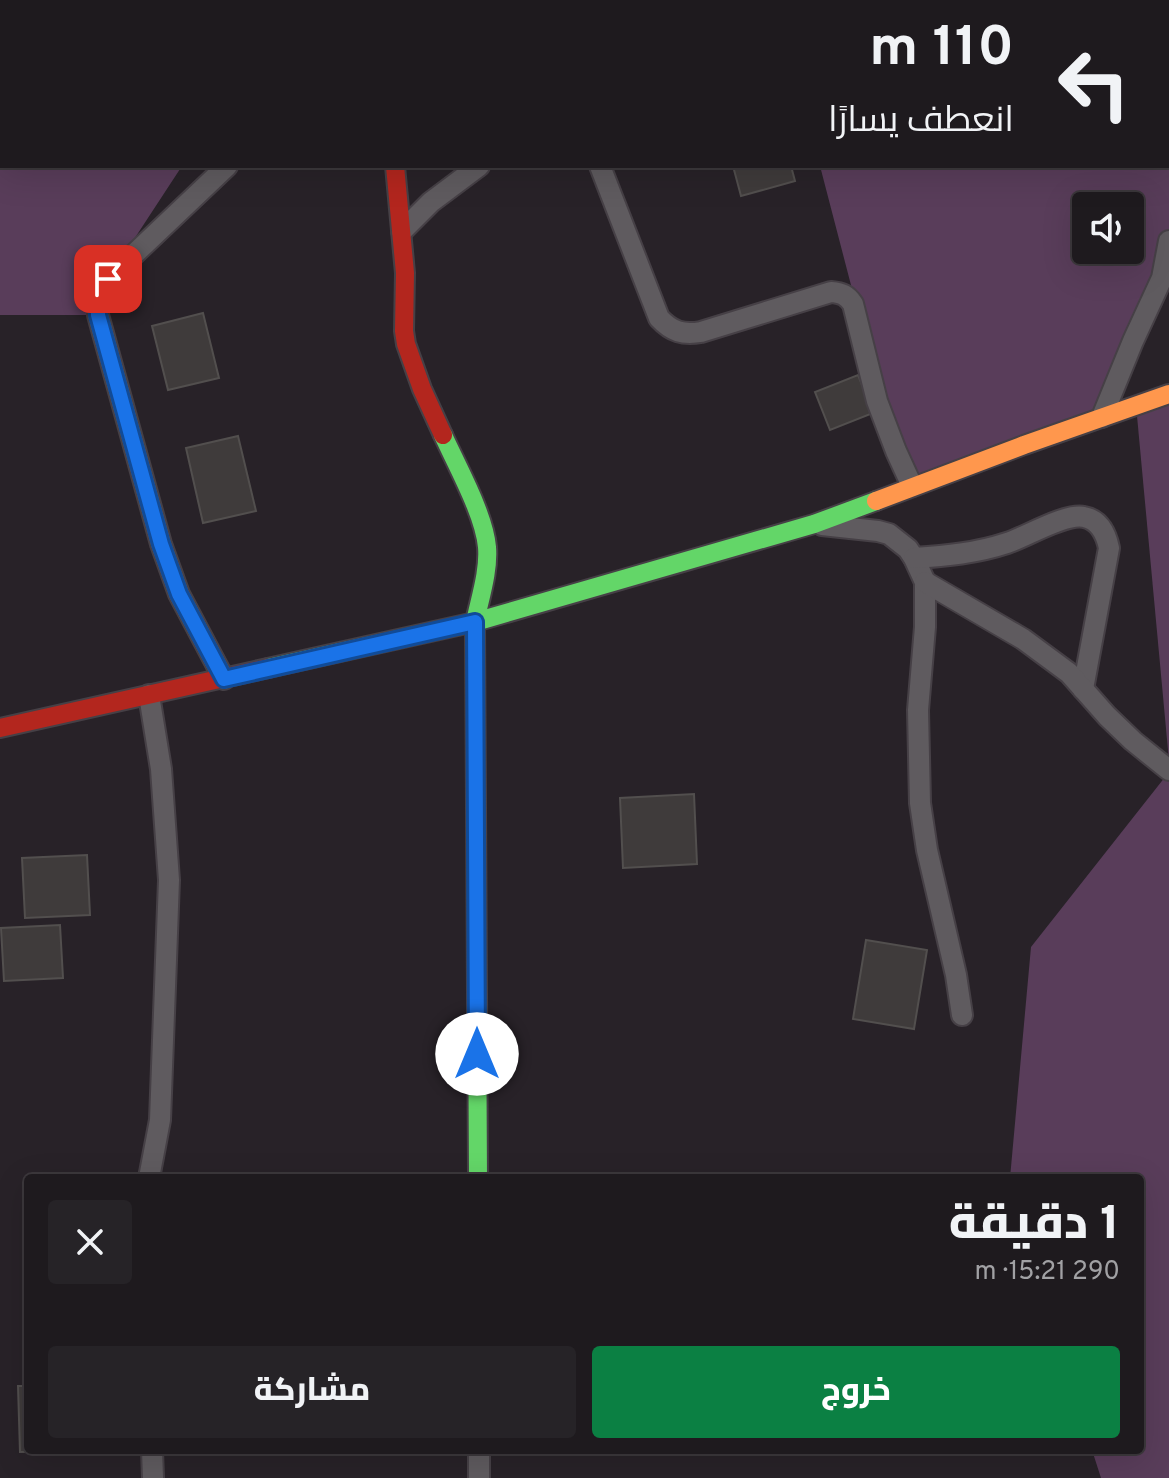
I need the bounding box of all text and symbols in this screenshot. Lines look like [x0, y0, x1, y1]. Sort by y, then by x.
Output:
text: 110 m [869, 15, 1014, 85]
icon: left [1042, 32, 1146, 136]
text: انعطف يسارًا [828, 99, 1014, 145]
map controls [1072, 192, 1144, 264]
button: sound [1072, 192, 1144, 264]
pin [74, 245, 142, 313]
icon: arrive [86, 257, 130, 301]
position arrow [435, 1012, 519, 1096]
text: 1 دقيقة [949, 1196, 1120, 1256]
button: close [48, 1200, 132, 1284]
text: 290 m · 15:21 [974, 1256, 1120, 1289]
button: مشاركة [48, 1346, 576, 1438]
button: خروج [592, 1346, 1120, 1438]

